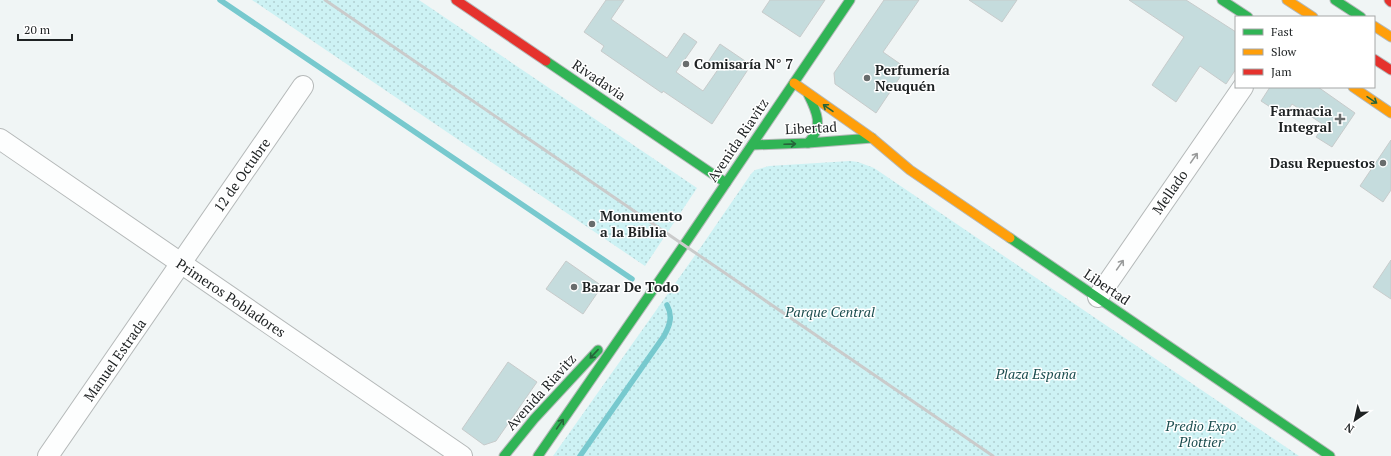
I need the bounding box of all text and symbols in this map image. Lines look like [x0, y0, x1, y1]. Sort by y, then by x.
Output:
scale bar [18, 16, 72, 42]
legend [1235, 16, 1375, 88]
text: 20 m [24, 22, 51, 37]
text: Fast [1271, 24, 1294, 39]
text: Slow [1271, 44, 1297, 59]
place label: Comisaría N° 7 [694, 54, 793, 73]
street label: Rivadavia [569, 55, 630, 104]
marker: Comisaría N° 7 [681, 59, 691, 69]
place label: Perfumería Neuquén [875, 60, 950, 95]
text: Jam [1271, 64, 1292, 79]
marker: Perfumería Neuquén [862, 73, 872, 83]
street label: Avenida Riavitz [703, 94, 773, 185]
one-way arrow [1366, 96, 1377, 104]
place label: Farmacia Integral [1270, 101, 1332, 136]
one-way arrow [823, 104, 834, 112]
marker: Farmacia Integral [1335, 114, 1345, 124]
street label: Libertad [785, 117, 838, 138]
street label: 12 de Octubre [209, 134, 274, 216]
one-way arrow [783, 140, 796, 148]
one-way arrow [1189, 153, 1198, 164]
place label: Dasu Repuestos [1270, 153, 1375, 172]
marker: Dasu Repuestos [1378, 158, 1388, 168]
street label: Mellado [1147, 166, 1192, 218]
place label: Monumento a la Biblia [600, 206, 682, 241]
marker: Monumento a la Biblia [587, 219, 597, 229]
street label: Primeros Pobladores [173, 254, 290, 341]
one-way arrow [1116, 260, 1124, 271]
street label: Libertad [1080, 264, 1134, 309]
place label: Bazar De Todo [582, 277, 679, 296]
marker: Bazar De Todo [569, 282, 579, 292]
park label: Parque Central [784, 302, 875, 321]
street label: Manuel Estrada [79, 315, 150, 405]
street label: Avenida Riavitz [501, 349, 580, 434]
one-way arrow [590, 349, 599, 359]
park label: Plaza España [995, 364, 1076, 383]
north arrow [1335, 400, 1375, 440]
park label: Predio Expo Plottier [1165, 416, 1236, 451]
one-way arrow [556, 419, 564, 430]
text: N [1341, 420, 1357, 436]

